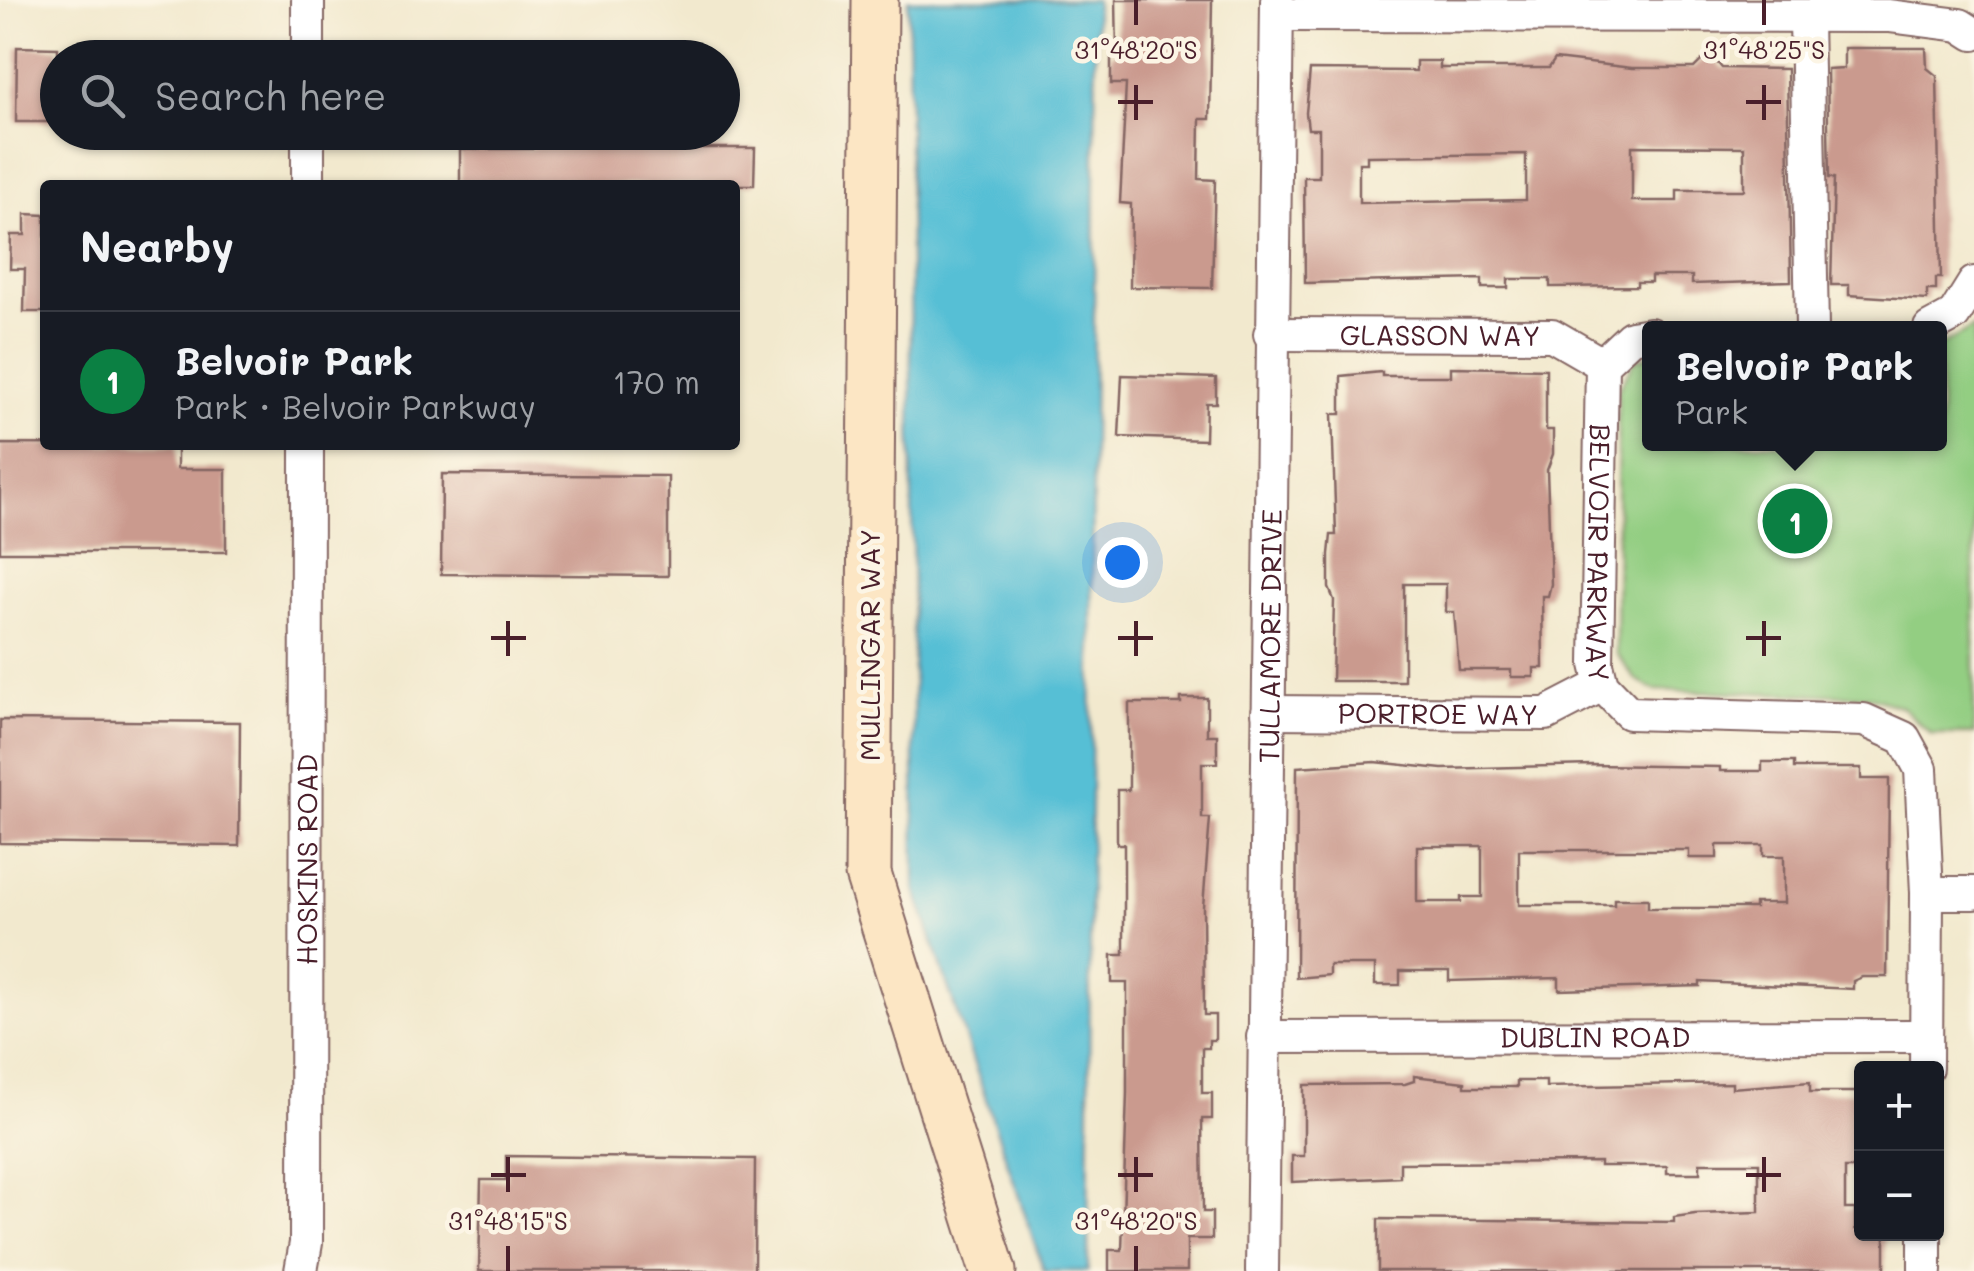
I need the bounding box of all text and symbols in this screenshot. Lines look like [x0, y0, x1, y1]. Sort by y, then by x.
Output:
text: 31°48'20"S [1074, 33, 1198, 65]
text: 31°48'25"S [1703, 33, 1825, 65]
search box [40, 40, 740, 150]
icon: search [75, 68, 130, 123]
text: Search here [155, 70, 386, 120]
text: Nearby [80, 218, 234, 273]
street label: GLASSON WAY [1340, 316, 1540, 353]
popup [1642, 321, 1947, 451]
text: Belvoir Park [175, 335, 413, 385]
text: Belvoir Park [1675, 340, 1914, 390]
text: 1 [105, 360, 120, 402]
text: 170 m [612, 360, 700, 402]
text: Park · Belvoir Parkway [175, 385, 536, 427]
text: Park [1675, 390, 1748, 432]
street label: BELVOIR PARKWAY [1579, 423, 1619, 686]
pin: 1 [1762, 484, 1828, 558]
street label: TULLAMORE DRIVE [1250, 509, 1289, 763]
street label: MULLINGAR WAY [851, 529, 887, 761]
your location [1097, 537, 1148, 588]
street label: PORTROE WAY [1338, 695, 1538, 732]
street label: HOSKINS ROAD [288, 754, 325, 965]
street label: DUBLIN ROAD [1500, 1018, 1690, 1055]
map controls [1854, 1061, 1944, 1241]
button: + [1854, 1061, 1944, 1151]
button: − [1854, 1151, 1944, 1241]
text: 31°48'15"S [448, 1204, 568, 1236]
text: 31°48'20"S [1074, 1204, 1198, 1236]

